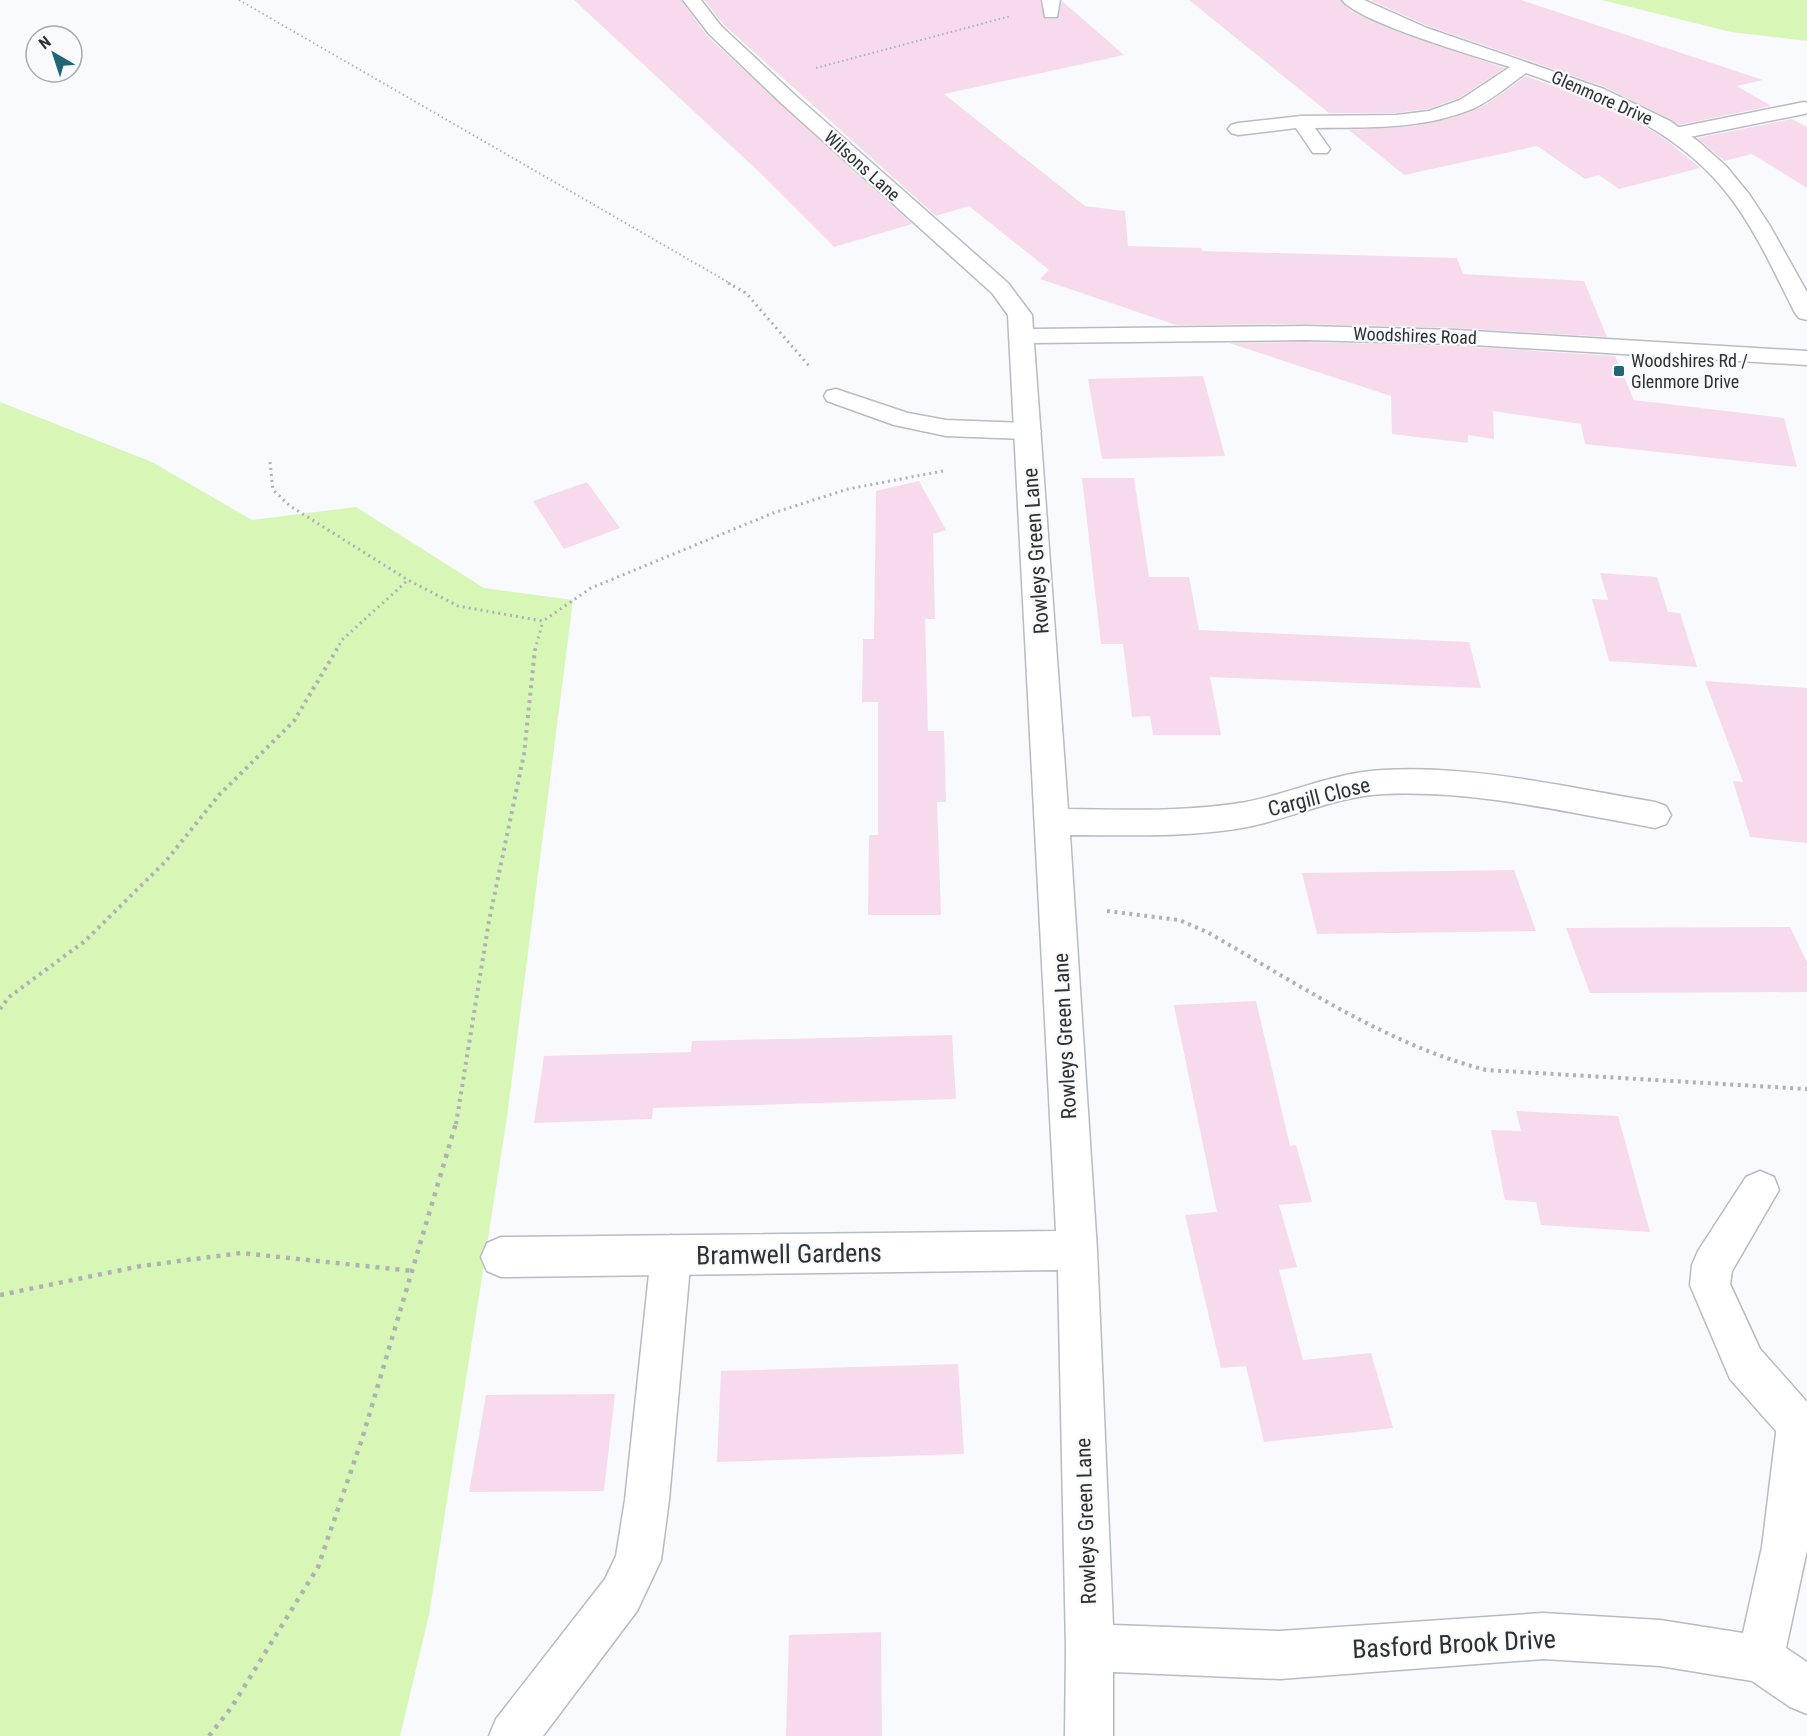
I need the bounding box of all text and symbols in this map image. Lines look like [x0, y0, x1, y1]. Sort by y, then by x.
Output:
north arrow [24, 24, 84, 84]
text: N [35, 32, 55, 53]
street label: Glenmore Drive [1548, 66, 1656, 129]
street label: Wilsons Lane [820, 126, 905, 205]
street label: Woodshires Road [1353, 323, 1477, 348]
place label: Woodshires Rd / Glenmore Drive [1631, 350, 1748, 392]
marker: Woodshires Rd / Glenmore Drive [1612, 364, 1626, 378]
street label: Rowleys Green Lane [1018, 467, 1054, 635]
street label: Cargill Close [1265, 773, 1373, 821]
street label: Rowleys Green Lane [1049, 952, 1081, 1120]
street label: Bramwell Gardens [696, 1237, 882, 1271]
street label: Rowleys Green Lane [1071, 1437, 1101, 1605]
street label: Basford Brook Drive [1351, 1624, 1557, 1664]

